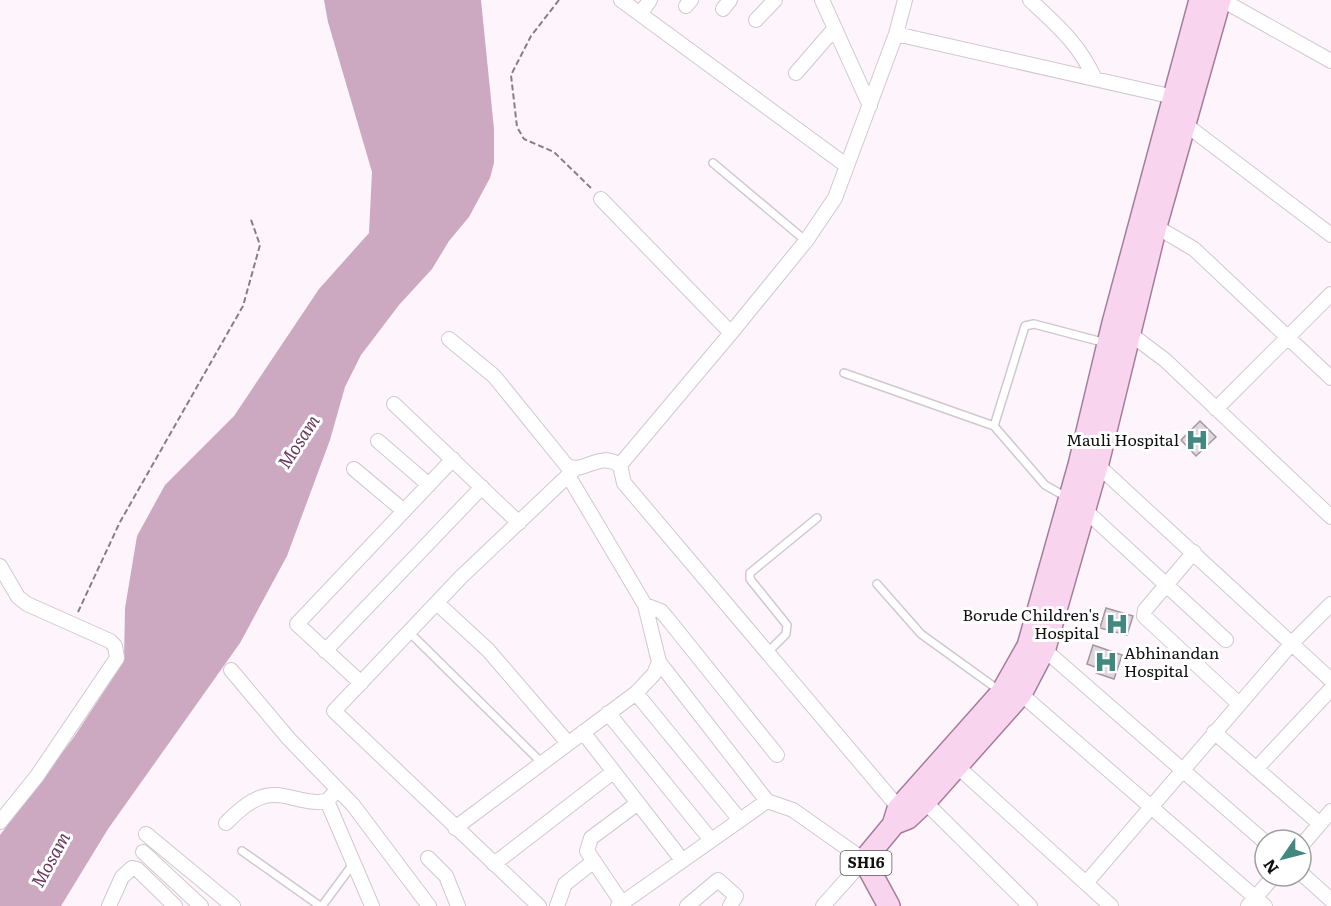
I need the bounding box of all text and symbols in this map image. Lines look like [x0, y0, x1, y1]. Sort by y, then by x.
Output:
water label: Mosam [270, 409, 325, 474]
place label: Mauli Hospital [1066, 427, 1179, 451]
hospital icon: Mauli Hospital [1184, 427, 1210, 453]
place label: Borude Children's Hospital [963, 602, 1099, 644]
hospital icon: Borude Children's Hospital [1104, 611, 1130, 637]
place label: Abhinandan Hospital [1124, 640, 1220, 682]
hospital icon: Abhinandan Hospital [1093, 649, 1119, 675]
water label: Mosam [23, 826, 76, 892]
north arrow [1253, 828, 1313, 888]
road number: SH16 [840, 851, 892, 875]
text: N [1256, 855, 1284, 880]

